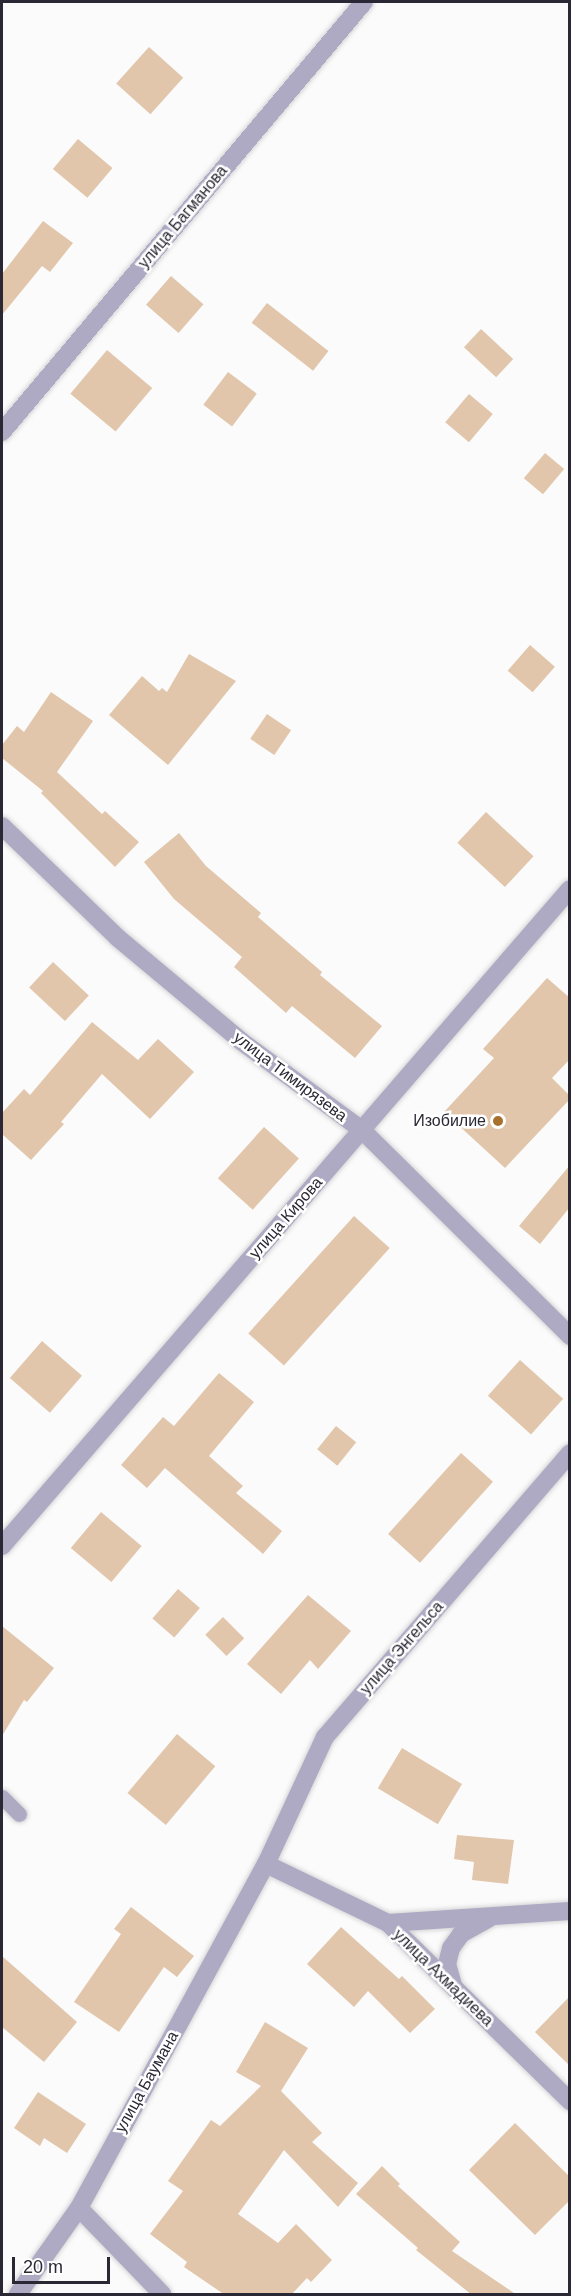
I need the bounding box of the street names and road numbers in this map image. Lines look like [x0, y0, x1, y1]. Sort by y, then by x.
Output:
street label: улица Багманова [134, 162, 232, 272]
street label: улица Тимирязева [230, 1028, 350, 1126]
street label: улица Кирова [245, 1173, 327, 1263]
street label: улица Энгельса [356, 1597, 448, 1699]
street label: улица Ахмадиева [389, 1925, 497, 2031]
street label: улица Баумана [111, 2028, 183, 2136]

